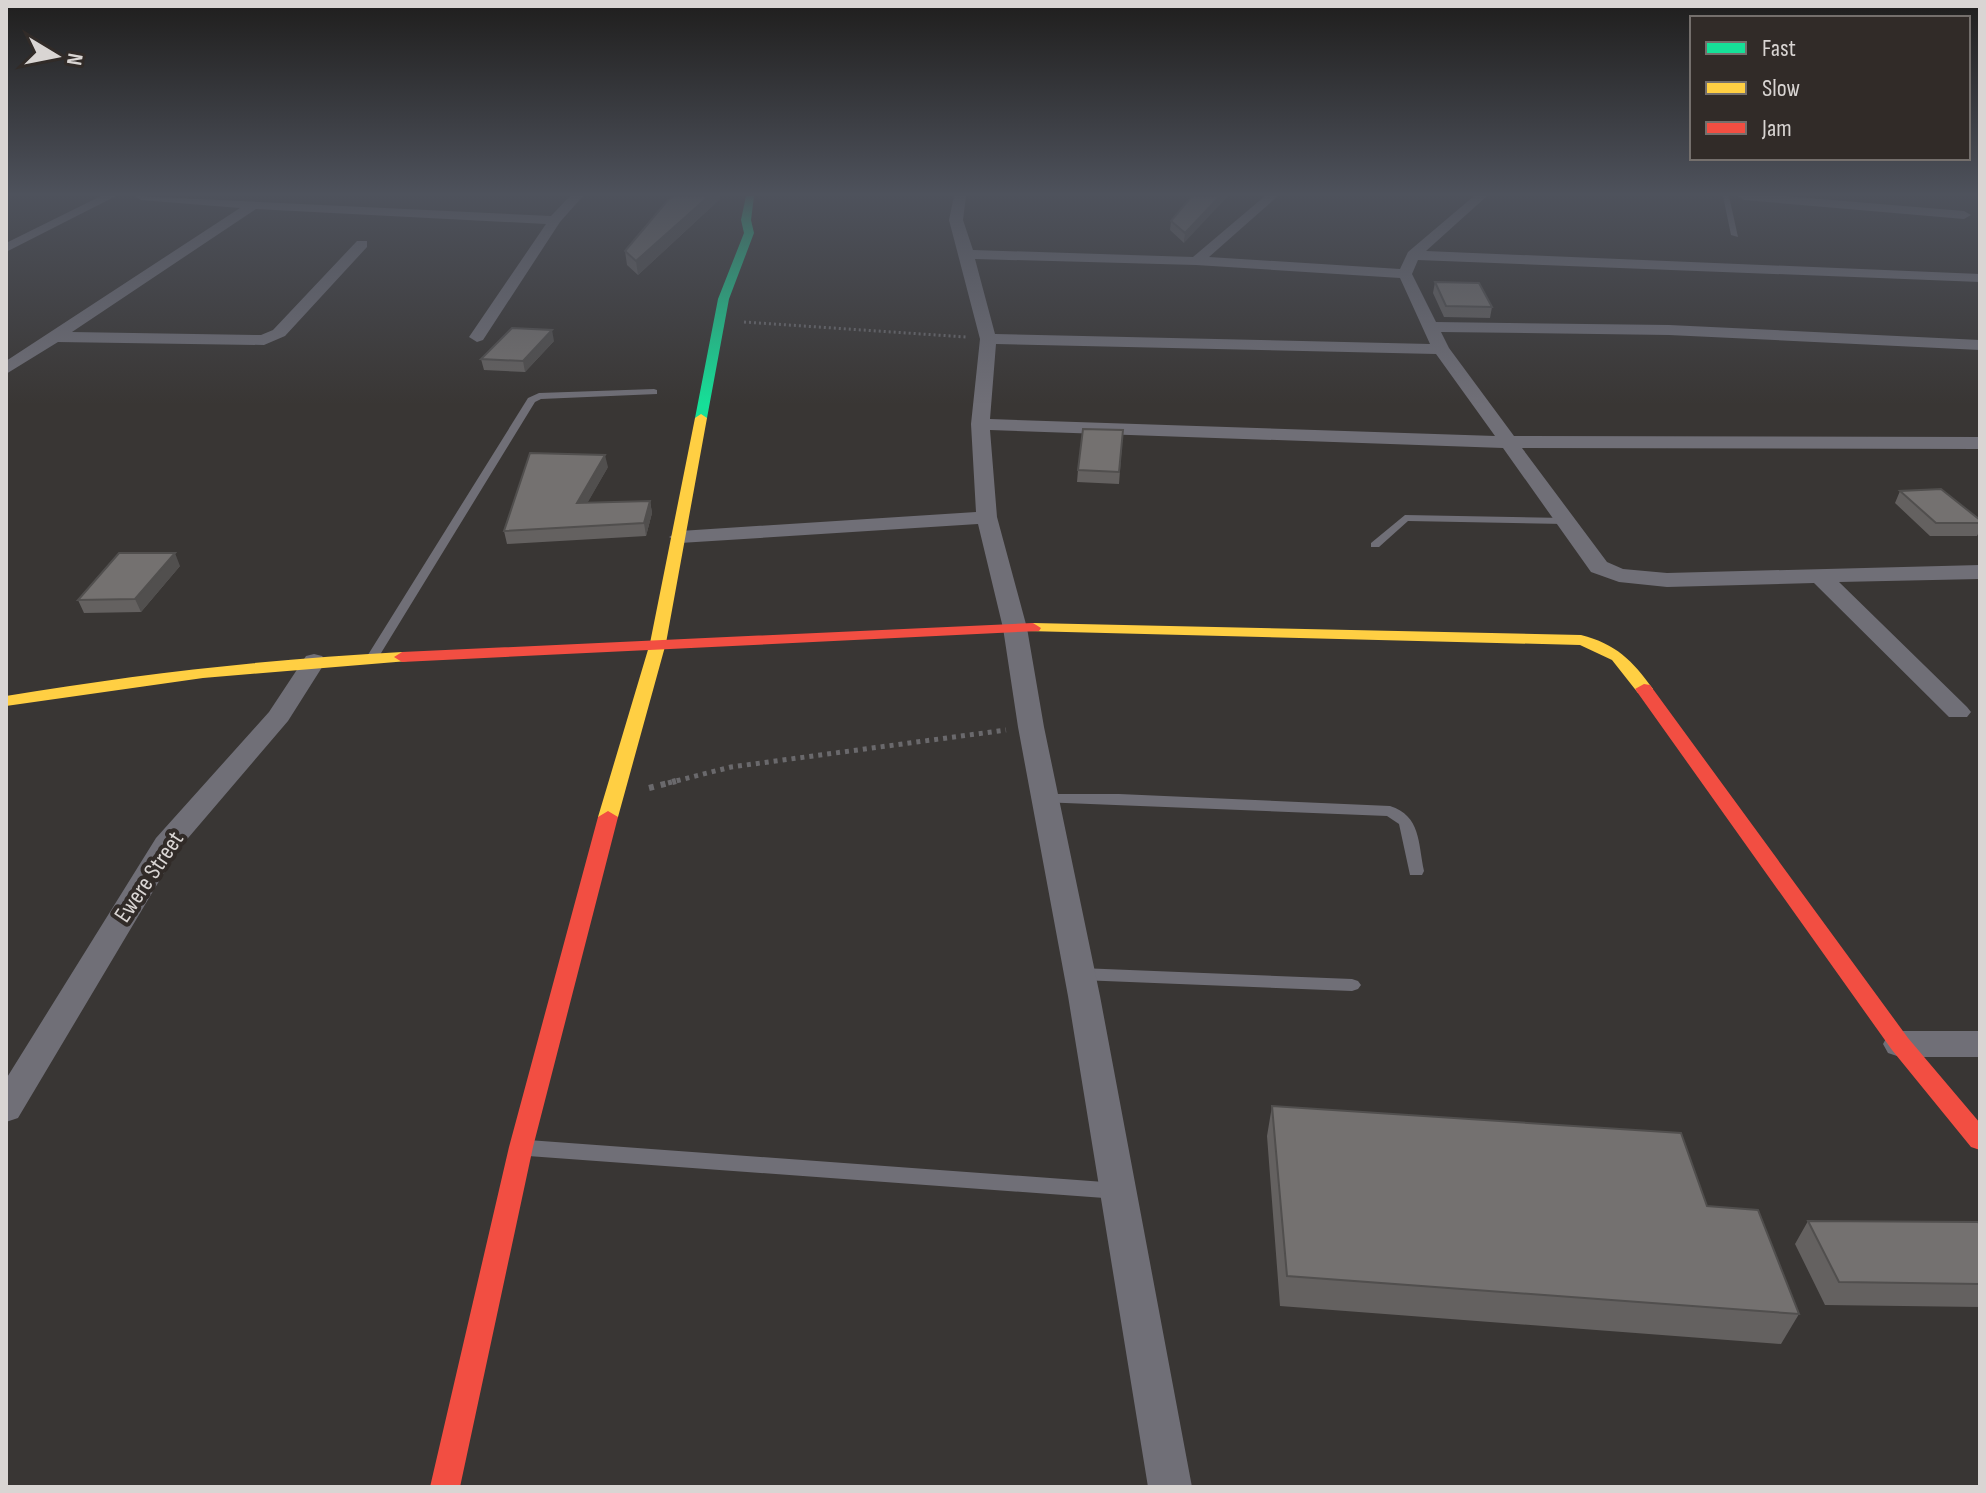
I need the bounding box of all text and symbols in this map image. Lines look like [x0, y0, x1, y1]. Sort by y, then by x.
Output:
north arrow [16, 16, 96, 96]
legend [1690, 16, 1970, 160]
text: Fast [1762, 34, 1796, 63]
text: N [60, 51, 89, 67]
text: Slow [1762, 74, 1800, 103]
text: Jam [1761, 114, 1792, 143]
street label: Ewere Street [108, 826, 190, 928]

